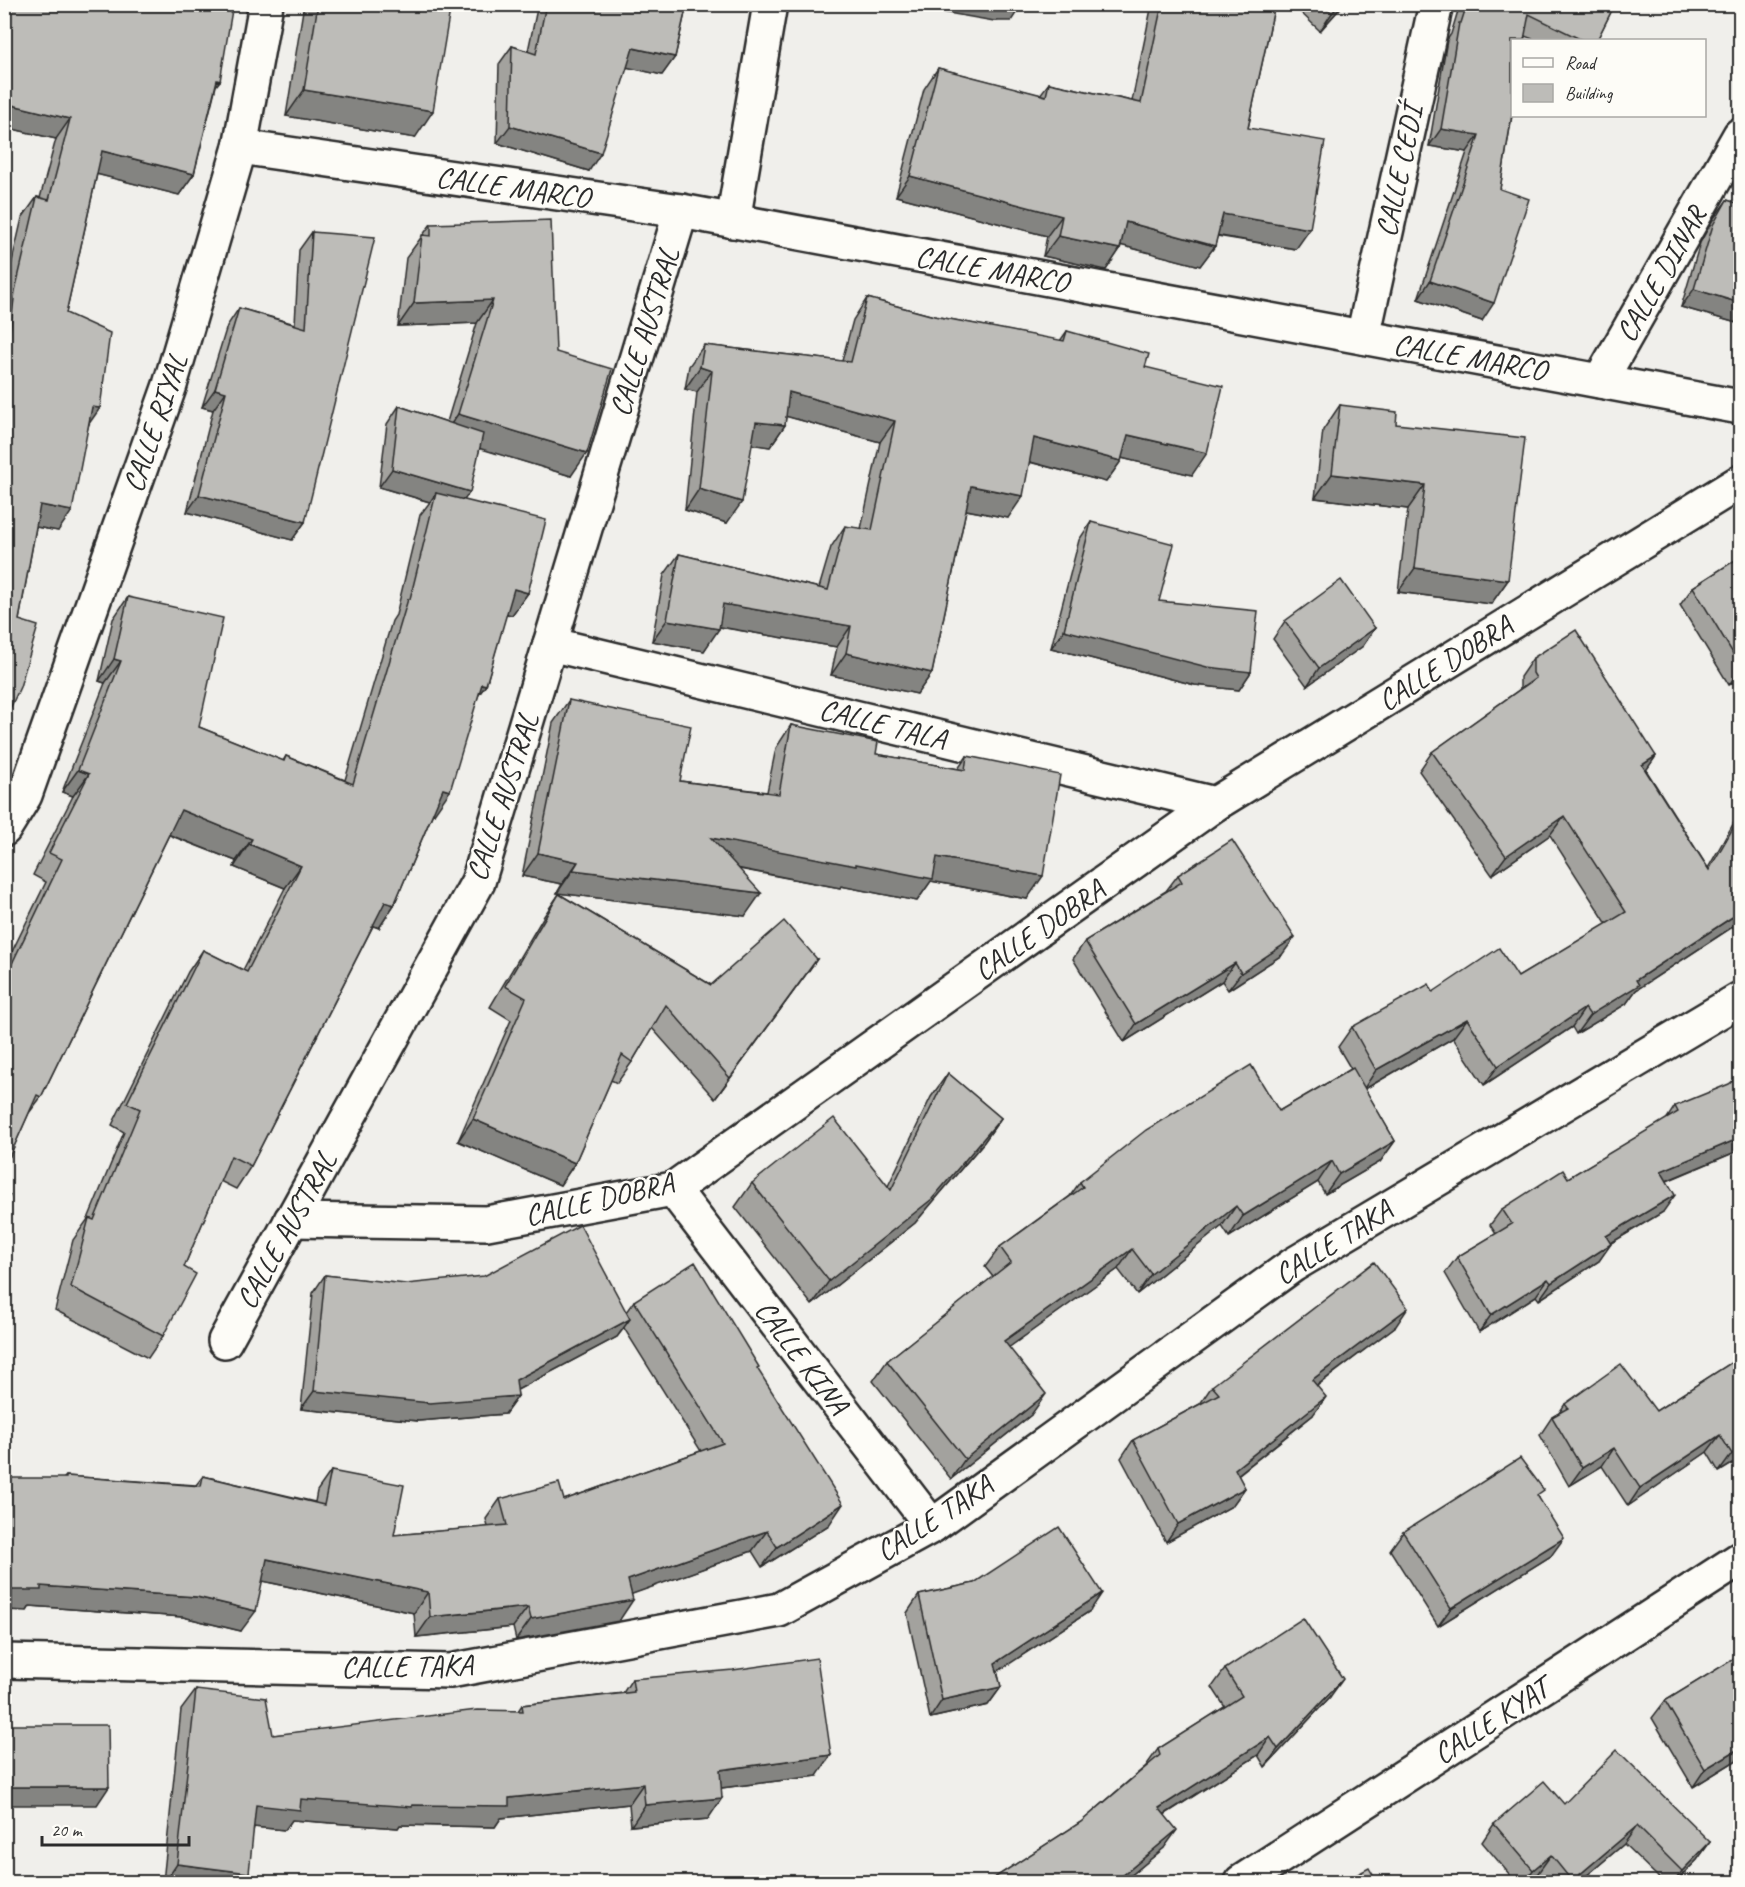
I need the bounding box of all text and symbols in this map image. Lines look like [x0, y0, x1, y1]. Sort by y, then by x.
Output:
legend [1511, 39, 1706, 117]
text: Road [1565, 52, 1598, 74]
text: Building [1565, 82, 1614, 104]
street label: CALLE CEDÍ [1367, 95, 1433, 240]
street label: CALLE MARCO [434, 157, 595, 217]
street label: CALLE DINAR [1607, 198, 1716, 349]
street label: CALLE MARCO [913, 237, 1075, 302]
street label: CALLE AUSTRAL [600, 242, 688, 421]
street label: CALLE MARCO [1391, 325, 1553, 390]
street label: CALLE RIYAL [114, 348, 197, 497]
street label: CALLE DOBRA [1371, 606, 1521, 719]
street label: CALLE TALA [816, 690, 952, 759]
street label: CALLE AUSTRAL [457, 707, 547, 886]
street label: CALLE DOBRA [966, 870, 1114, 989]
street label: CALLE AUSTRAL [227, 1144, 345, 1315]
street label: CALLE DOBRA [521, 1163, 679, 1235]
street label: CALLE TAKA [1267, 1190, 1401, 1293]
street label: CALLE KINA [747, 1292, 859, 1423]
street label: CALLE TAKA [868, 1465, 1001, 1570]
street label: CALLE TAKA [341, 1646, 475, 1686]
street label: CALLE KYAT [1426, 1666, 1562, 1772]
scale bar [42, 1809, 189, 1847]
text: 20 m [51, 1819, 84, 1841]

